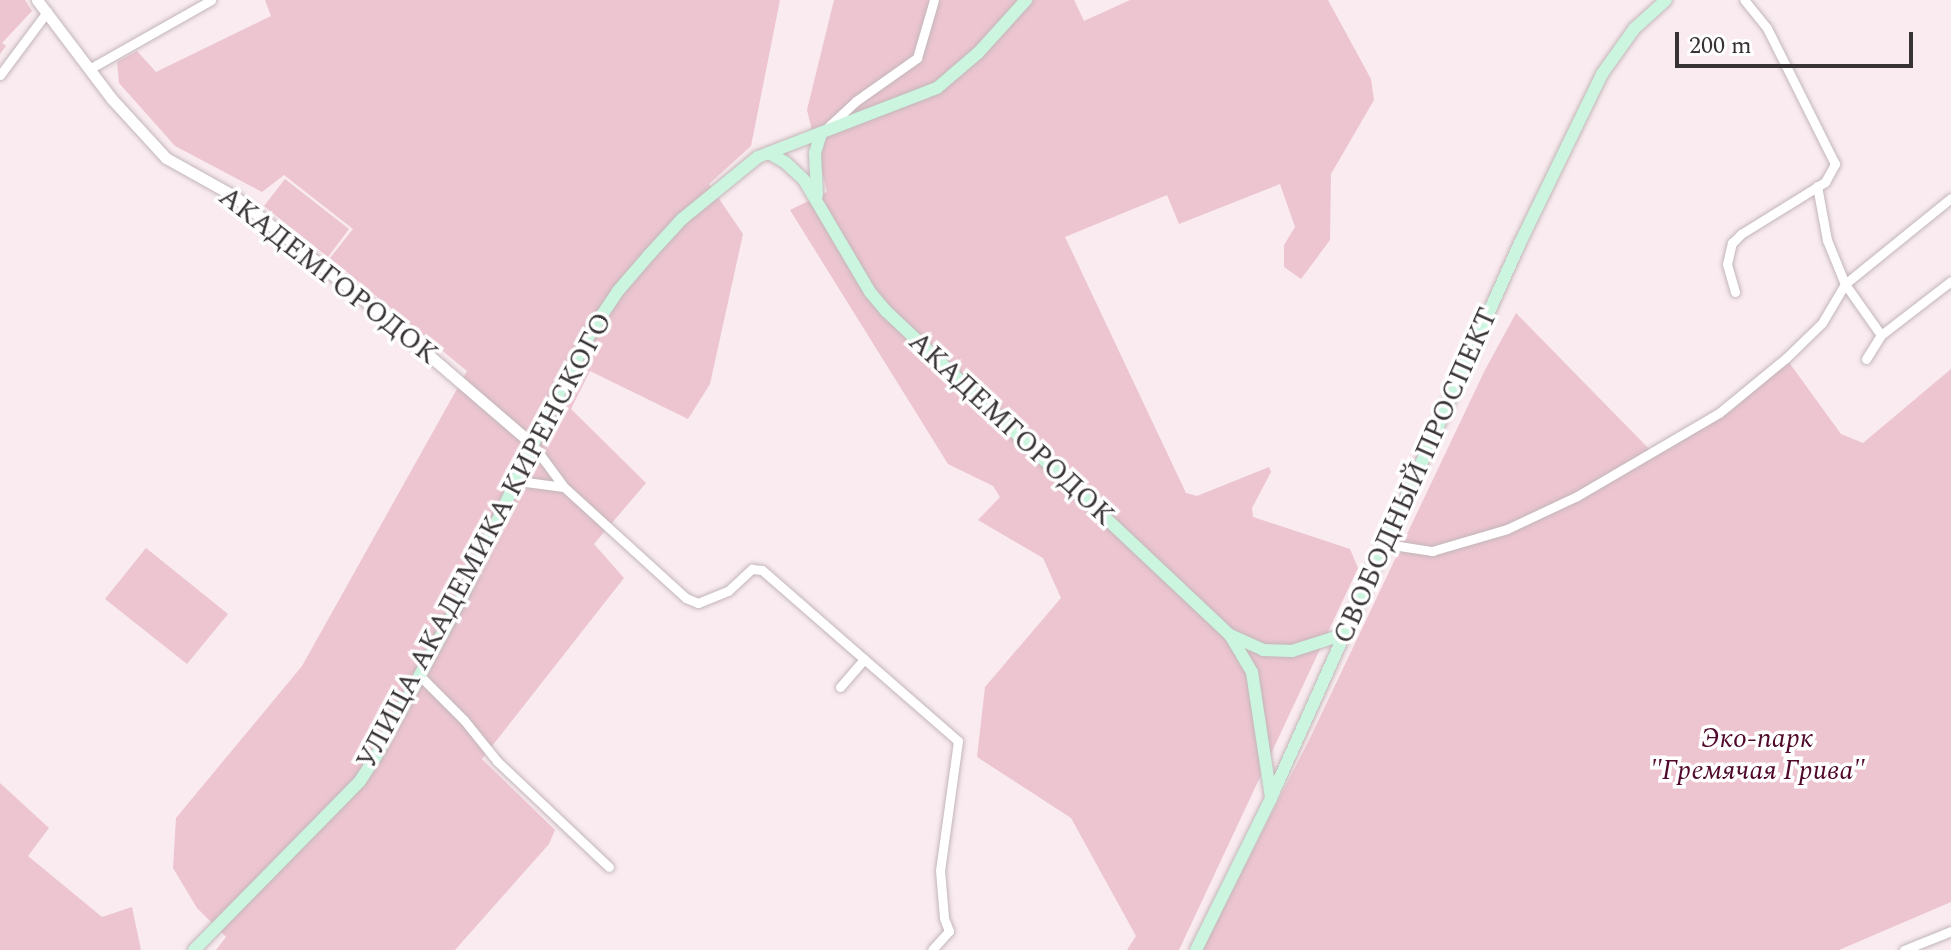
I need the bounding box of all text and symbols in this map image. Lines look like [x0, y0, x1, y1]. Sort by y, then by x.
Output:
scale bar [1679, 16, 1917, 66]
text: 200 m [1689, 28, 1752, 64]
street label: АКАДЕМГОРОДОК [212, 180, 444, 372]
street label: СВОБОДНЫЙ ПРОСПЕКТ [1327, 303, 1505, 649]
street label: УЛИЦА АКАДЕМИКА КИРЕНСКОГО [350, 307, 620, 775]
street label: АКАДЕМГОРОДОК [901, 325, 1121, 533]
park label: Эко-парк "Гремячая Грива" [1649, 722, 1865, 788]

